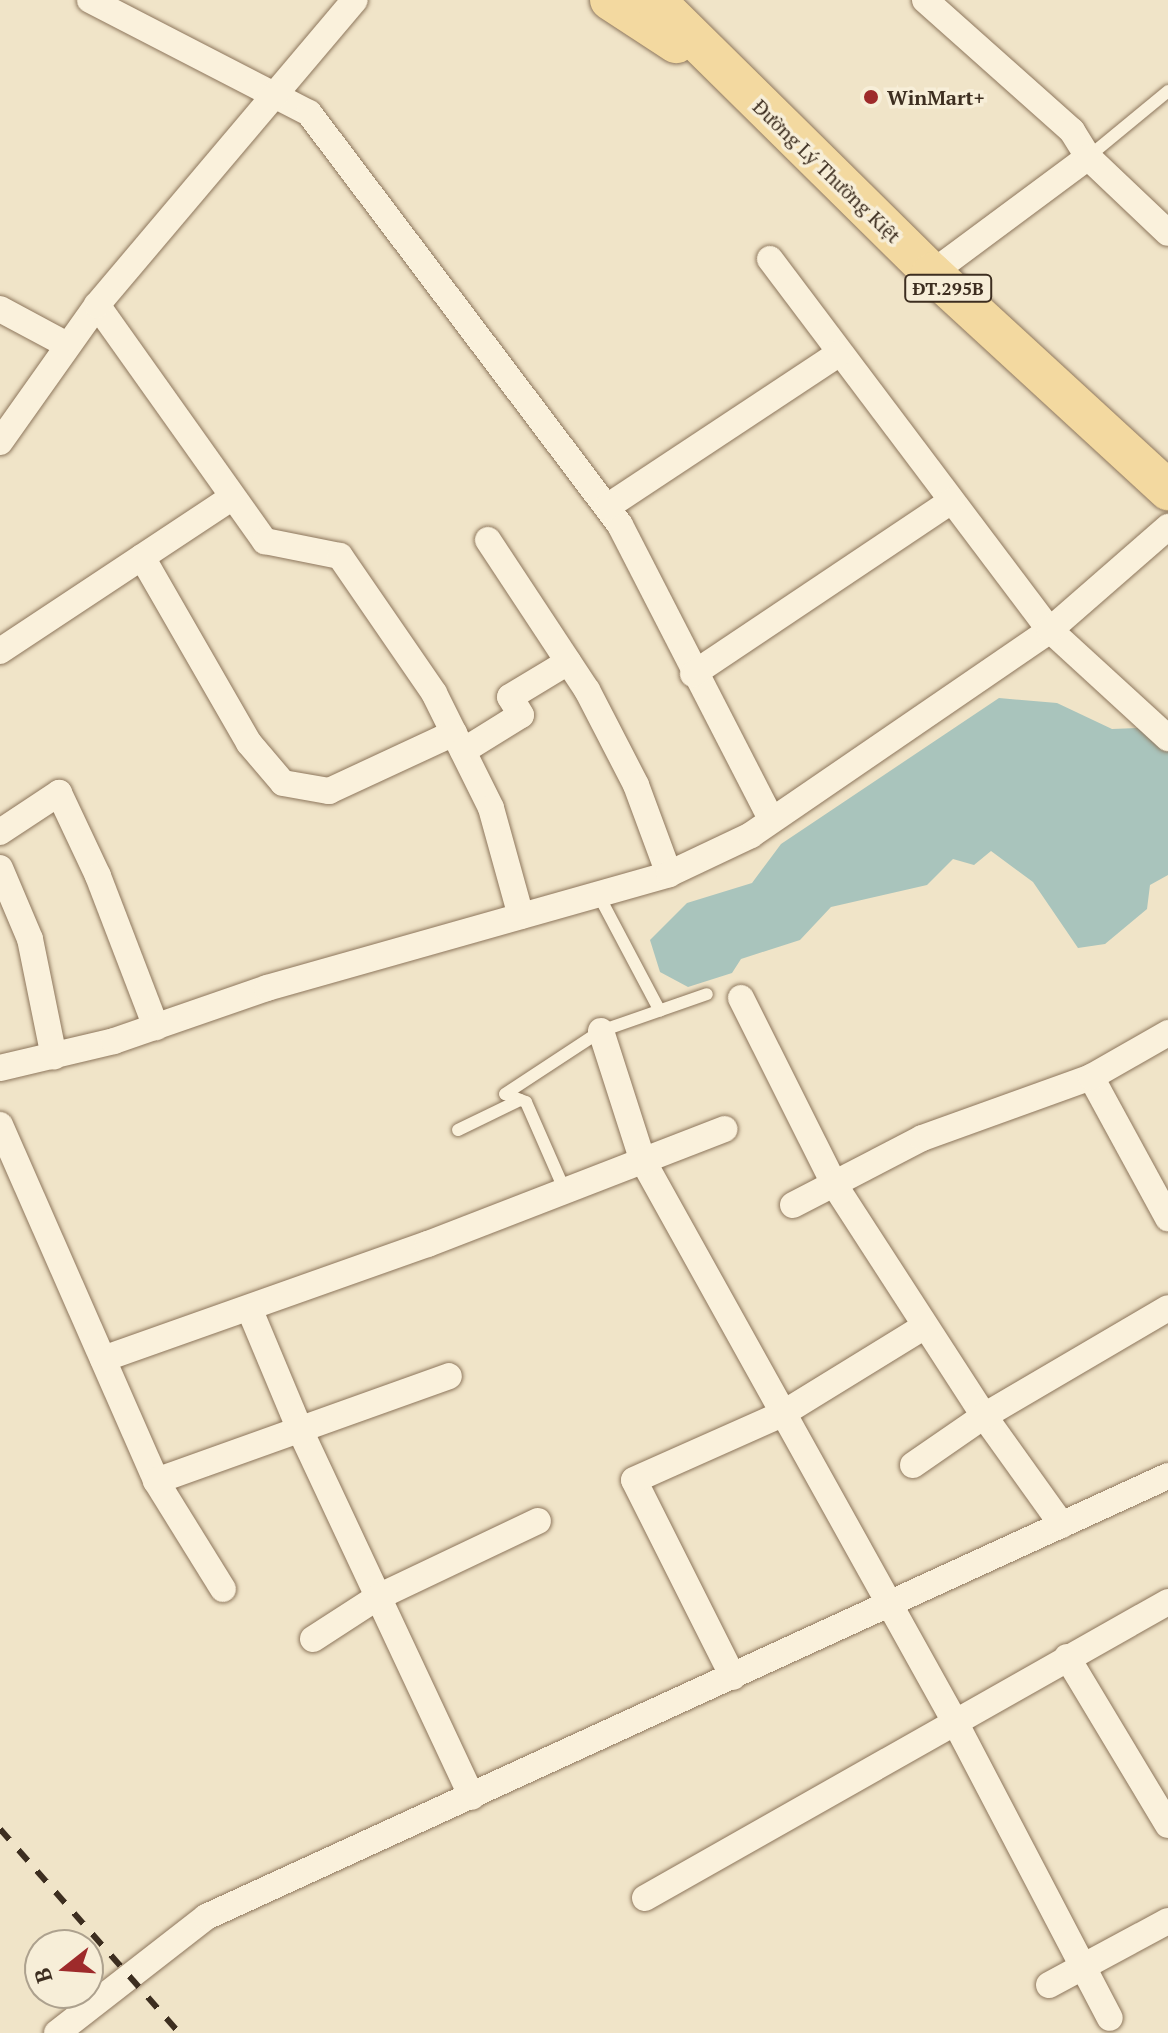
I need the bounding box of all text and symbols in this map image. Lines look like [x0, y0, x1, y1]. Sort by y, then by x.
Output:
place label: WinMart+ [887, 85, 985, 109]
marker: WinMart+ [862, 88, 880, 106]
street label: Đường Lý Thường Kiệt [748, 94, 906, 248]
road number: ĐT.295B [904, 274, 992, 302]
north arrow [24, 1929, 104, 2009]
text: B [27, 1965, 58, 1987]

